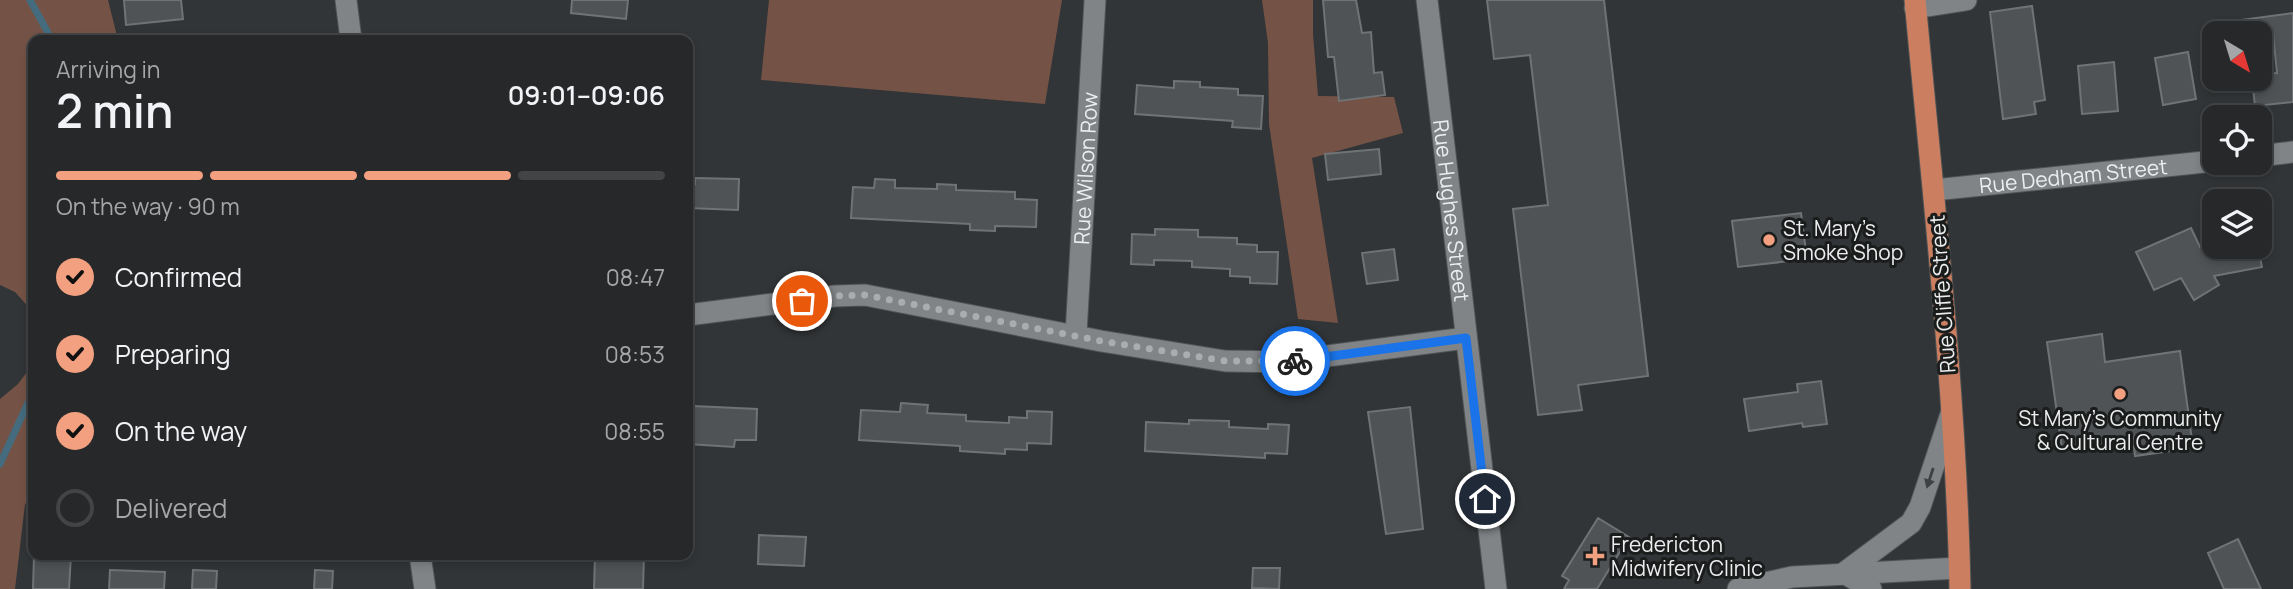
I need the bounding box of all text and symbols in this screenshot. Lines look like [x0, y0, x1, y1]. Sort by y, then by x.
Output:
north arrow [2202, 21, 2272, 91]
map controls [2202, 21, 2272, 259]
text: Arriving in [56, 53, 161, 85]
text: 09:01–09:06 [508, 77, 665, 113]
text: 2 min [56, 79, 173, 142]
street label: Rue Wilson Row [1067, 91, 1104, 245]
button: locate [2202, 105, 2272, 175]
street label: Rue Hughes Street [1427, 118, 1476, 303]
street label: Rue Dedham Street [1978, 152, 2169, 199]
button: layers [2202, 189, 2272, 259]
text: On the way · 90 m [56, 190, 240, 222]
place label: St. Mary’s Smoke Shop [1783, 214, 1903, 266]
street label: Rue Cliffe Street [1922, 214, 1962, 374]
marker: St. Mary’s Smoke Shop [1761, 232, 1777, 248]
icon: check [56, 258, 94, 296]
text: Confirmed [115, 259, 242, 295]
text: 08:47 [606, 261, 665, 293]
pin [772, 271, 832, 331]
icon: bag [783, 282, 821, 320]
courier [1260, 326, 1330, 396]
icon: check [56, 335, 94, 373]
text: Preparing [115, 336, 231, 372]
text: 08:53 [605, 338, 665, 370]
icon: bike [1276, 342, 1314, 380]
marker: St Mary's Community & Cultural Centre [2112, 386, 2128, 402]
place label: St Mary's Community & Cultural Centre [2018, 404, 2222, 456]
icon: check [56, 412, 94, 450]
text: On the way [115, 413, 247, 449]
text: 08:55 [604, 415, 665, 447]
one-way arrow [1924, 468, 1935, 489]
pin [1455, 469, 1515, 529]
icon: home [1466, 480, 1504, 518]
text: Delivered [115, 490, 227, 526]
place label: Fredericton Midwifery Clinic [1611, 530, 1763, 582]
marker: Fredericton Midwifery Clinic [1585, 546, 1605, 566]

